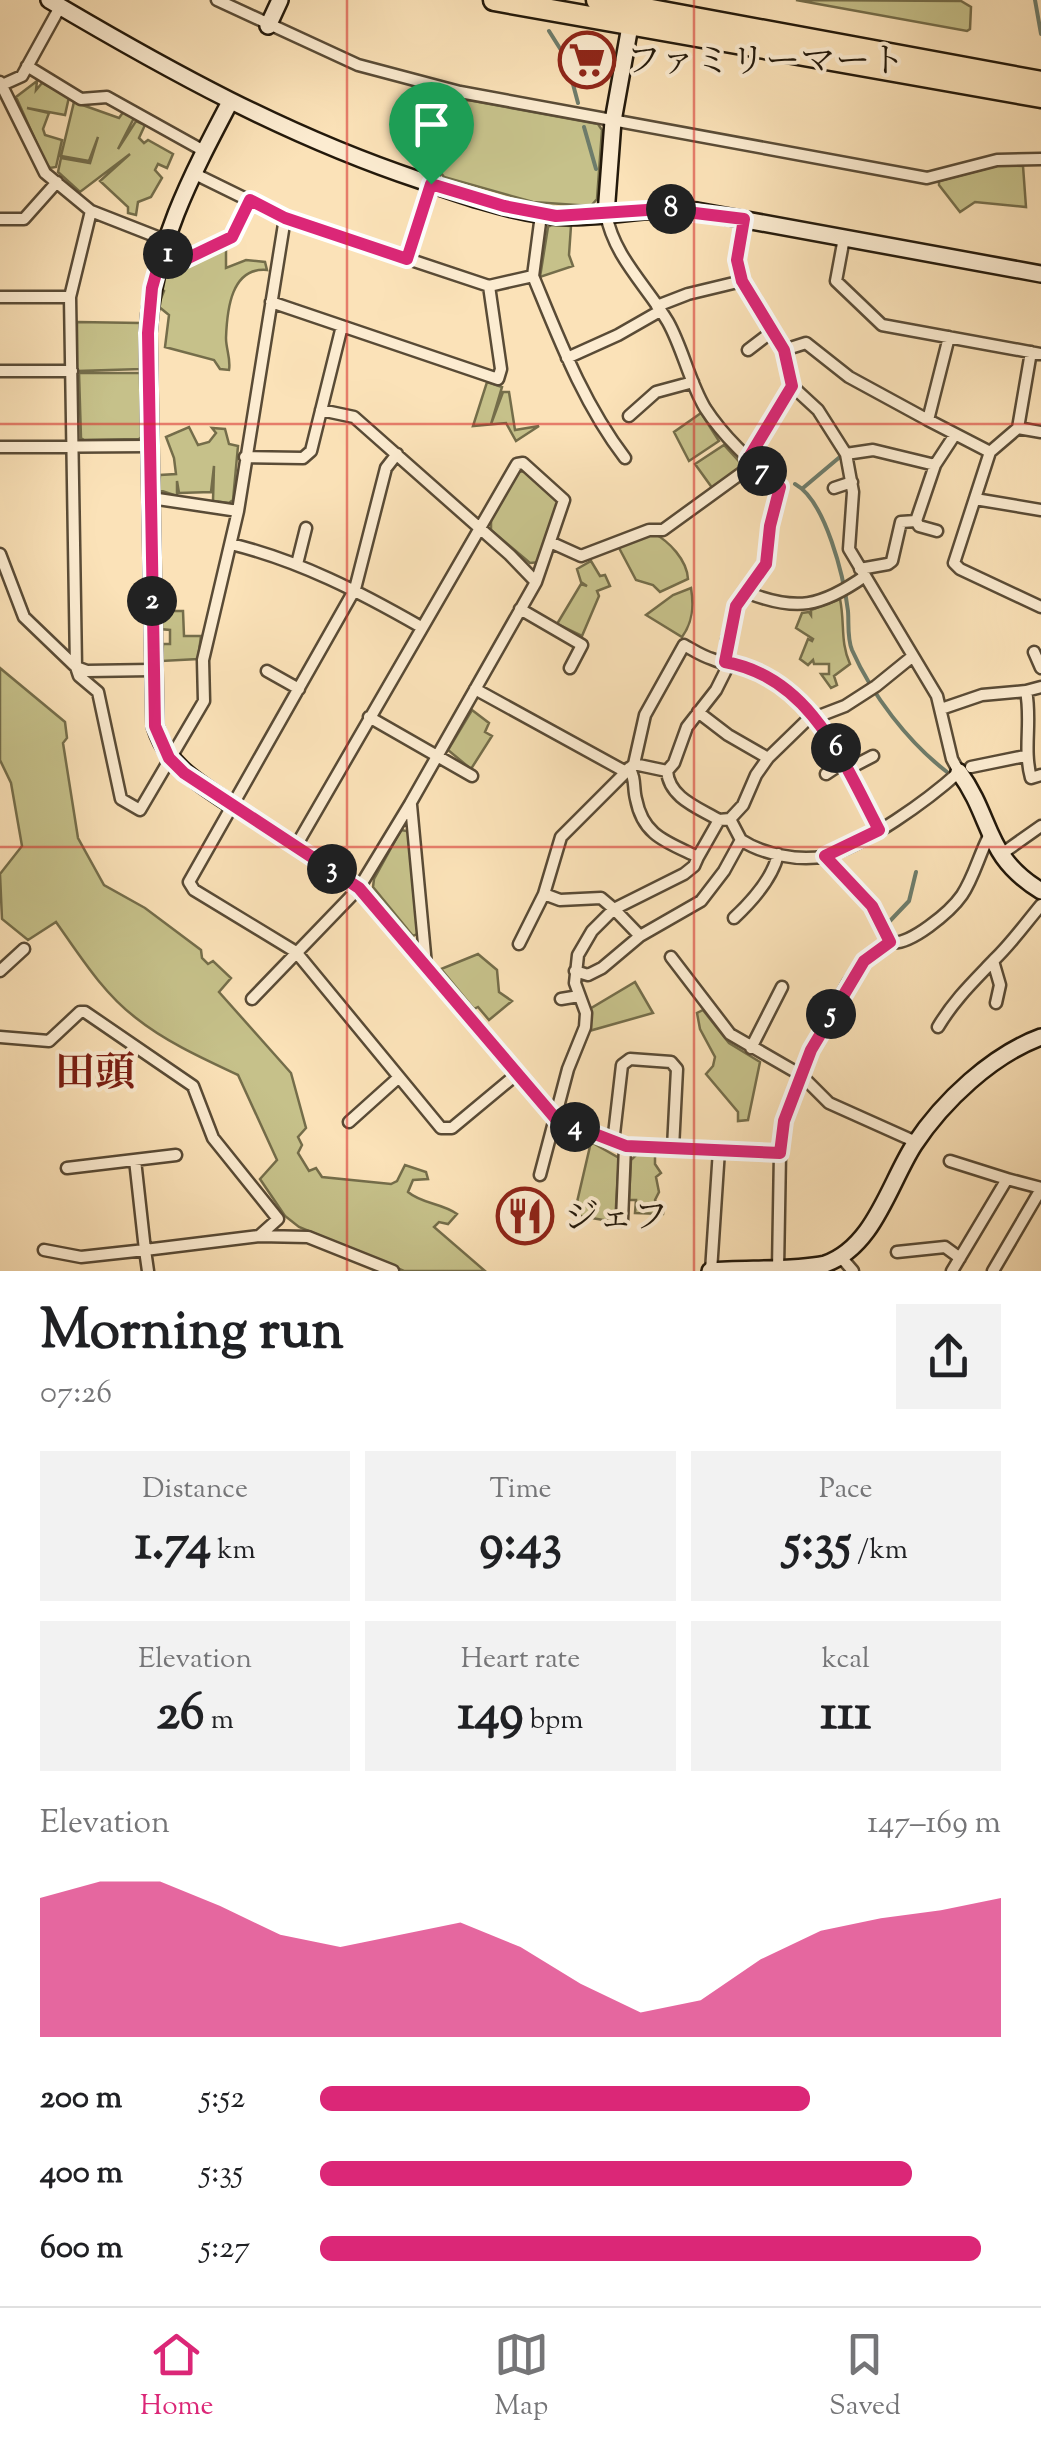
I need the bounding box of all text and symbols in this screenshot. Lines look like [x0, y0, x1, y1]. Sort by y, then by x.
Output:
supermarket icon: ファミリーマート [557, 30, 617, 90]
place label: ファミリーマート [626, 38, 905, 89]
pin [389, 82, 474, 185]
icon: arrive [404, 97, 459, 152]
pin: 8 [646, 184, 696, 234]
text: 8 [664, 189, 678, 229]
pin: 1 [143, 229, 193, 279]
text: 1 [163, 234, 173, 274]
pin: 7 [737, 446, 787, 496]
text: 7 [755, 451, 769, 491]
pin: 2 [127, 576, 177, 626]
text: 2 [145, 581, 159, 621]
pin: 6 [811, 723, 861, 773]
text: 6 [829, 728, 843, 768]
pin: 3 [307, 844, 357, 894]
text: 3 [326, 849, 338, 889]
pin: 5 [806, 989, 856, 1039]
text: 5 [826, 994, 836, 1034]
district label: 田頭 [55, 1047, 135, 1104]
pin: 4 [550, 1102, 600, 1152]
text: 4 [568, 1107, 582, 1147]
restaurant icon: ジェフ [495, 1186, 555, 1246]
place label: ジェフ [564, 1194, 668, 1245]
text: Morning run [40, 1294, 344, 1373]
button: share [896, 1304, 1001, 1409]
text: 07:26 [40, 1371, 112, 1417]
text: Distance [142, 1470, 248, 1510]
text: Time [489, 1470, 552, 1510]
text: Pace [819, 1470, 873, 1510]
text: 1.74 [135, 1510, 211, 1582]
text: 9:43 [479, 1510, 562, 1582]
text: 5:35 [784, 1510, 851, 1582]
text: km [211, 1531, 256, 1571]
text: /km [851, 1531, 908, 1571]
text: Elevation [138, 1640, 252, 1680]
text: Heart rate [461, 1640, 580, 1680]
text: kcal [822, 1640, 870, 1680]
text: 26 [156, 1680, 205, 1752]
text: 149 [458, 1680, 524, 1752]
text: 111 [820, 1680, 871, 1752]
text: m [205, 1701, 234, 1741]
text: bpm [524, 1701, 583, 1741]
text: Elevation [40, 1801, 170, 1847]
text: 147–169 m [867, 1801, 1001, 1847]
text: 200 m [40, 2076, 122, 2122]
text: 5:52 [200, 2076, 245, 2122]
text: 400 m [40, 2151, 123, 2197]
text: 5:35 [200, 2151, 243, 2197]
text: 600 m [40, 2226, 123, 2272]
text: 5:27 [200, 2226, 250, 2272]
tab: Home [140, 2327, 214, 2427]
tab: Map [494, 2327, 549, 2427]
tab: Saved [829, 2327, 901, 2427]

